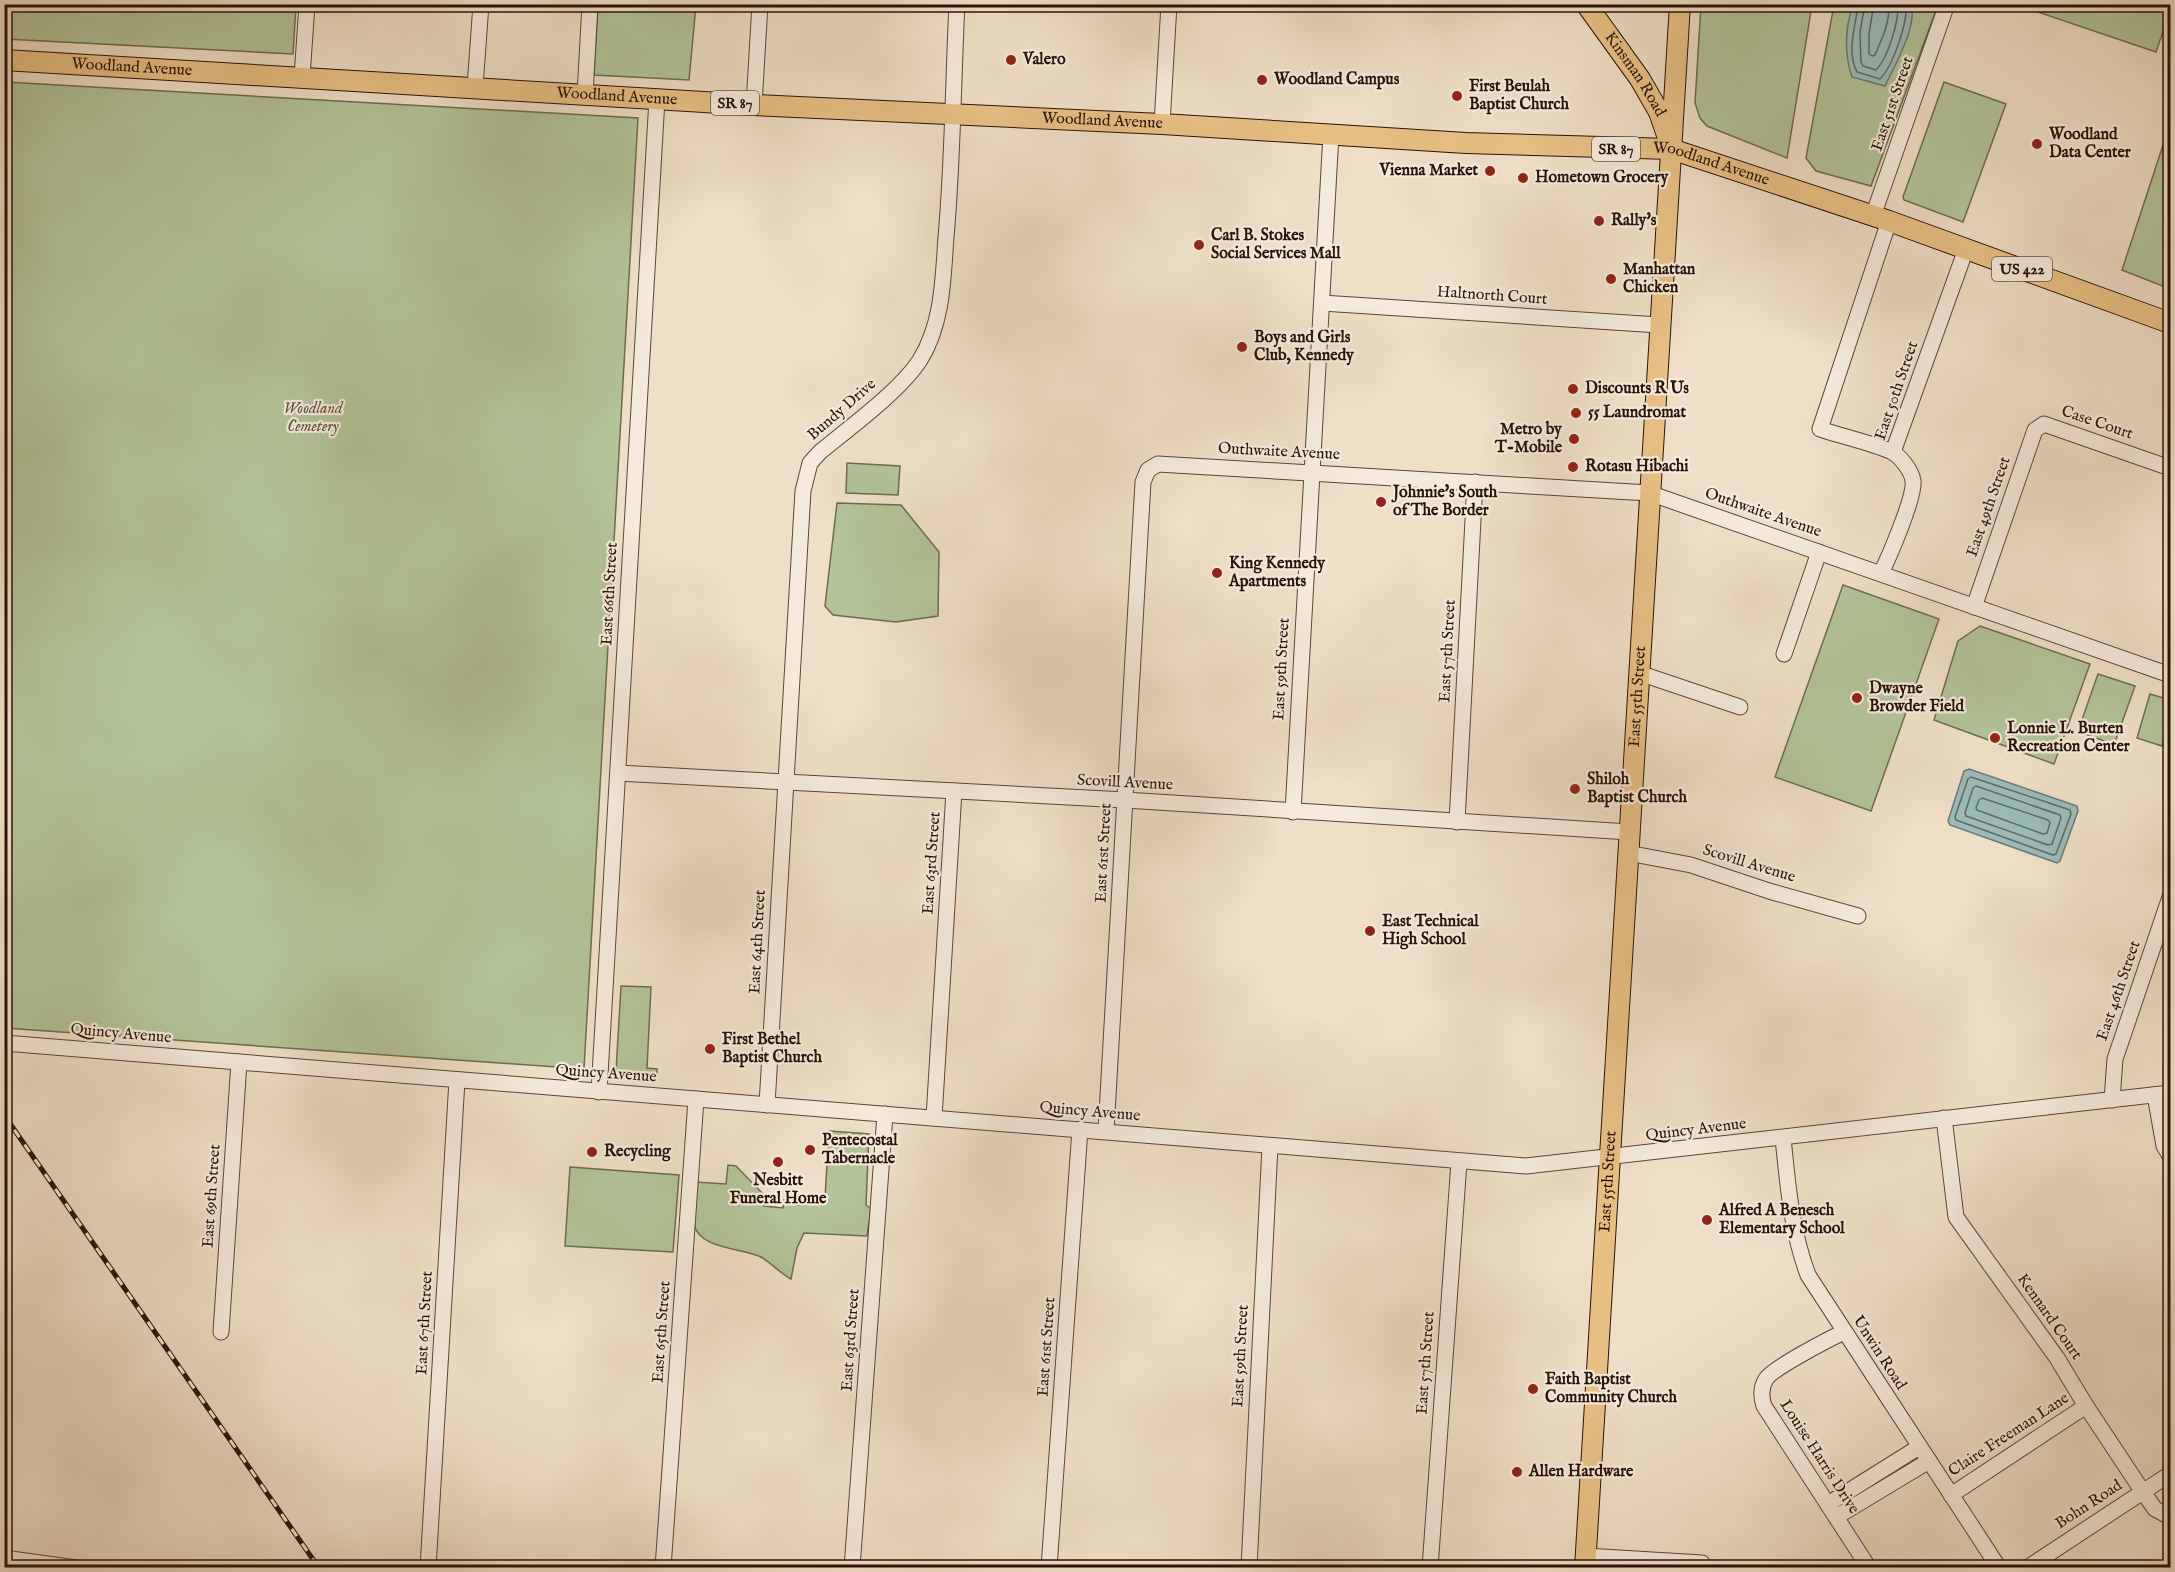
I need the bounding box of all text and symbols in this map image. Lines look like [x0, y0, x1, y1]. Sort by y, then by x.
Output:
street label: Kinsman Road [1600, 28, 1670, 121]
place label: Valero [1022, 50, 1066, 70]
marker: Valero [1004, 53, 1018, 67]
street label: Woodland Avenue [71, 54, 193, 81]
street label: East 51st Street [1867, 54, 1919, 154]
place label: Woodland Campus [1273, 70, 1400, 90]
marker: Woodland Campus [1255, 73, 1269, 87]
place label: First Beulah Baptist Church [1469, 77, 1569, 115]
street label: Woodland Avenue [556, 83, 678, 110]
marker: First Beulah Baptist Church [1450, 89, 1464, 103]
road number: SR 87 [711, 91, 759, 115]
street label: Woodland Avenue [1041, 108, 1163, 134]
place label: Woodland Data Center [2048, 125, 2131, 163]
road number: SR 87 [1592, 137, 1640, 161]
marker: Woodland Data Center [2030, 137, 2044, 151]
street label: Woodland Avenue [1653, 138, 1772, 191]
place label: Vienna Market [1378, 161, 1479, 181]
marker: Vienna Market [1483, 164, 1497, 178]
place label: Hometown Grocery [1535, 168, 1669, 188]
marker: Hometown Grocery [1516, 171, 1530, 185]
place label: Rally's [1611, 211, 1657, 231]
marker: Rally's [1592, 214, 1606, 228]
place label: Carl B. Stokes Social Services Mall [1211, 226, 1341, 264]
marker: Carl B. Stokes Social Services Mall [1192, 238, 1206, 252]
road number: US 422 [1992, 257, 2052, 281]
place label: Manhattan Chicken [1623, 260, 1696, 298]
marker: Manhattan Chicken [1604, 272, 1618, 286]
street label: Haltnorth Court [1436, 282, 1548, 310]
place label: Boys and Girls Club, Kennedy [1254, 328, 1355, 366]
street label: East 50th Street [1871, 338, 1923, 443]
marker: Boys and Girls Club, Kennedy [1235, 340, 1249, 354]
street label: Bundy Drive [804, 375, 880, 445]
place label: Discounts R Us [1585, 379, 1689, 399]
marker: Discounts R Us [1566, 382, 1580, 396]
park label: Woodland Cemetery [284, 399, 344, 437]
street label: Case Court [2059, 401, 2136, 445]
place label: 55 Laundromat [1588, 403, 1687, 423]
marker: 55 Laundromat [1569, 406, 1583, 420]
place label: Metro by T-Mobile [1494, 420, 1563, 458]
marker: Metro by T-Mobile [1567, 432, 1581, 446]
street label: Outhwaite Avenue [1217, 439, 1341, 465]
street label: East 49th Street [1963, 454, 2016, 560]
place label: Rotasu Hibachi [1585, 457, 1689, 477]
marker: Rotasu Hibachi [1566, 460, 1580, 474]
place label: Johnnie's South of The Border [1391, 483, 1498, 521]
street label: Outhwaite Avenue [1702, 484, 1824, 542]
marker: Johnnie's South of The Border [1374, 495, 1388, 509]
street label: East 66th Street [597, 541, 623, 646]
place label: King Kennedy Apartments [1228, 554, 1326, 592]
marker: King Kennedy Apartments [1210, 566, 1224, 580]
street label: East 57th Street [1435, 598, 1461, 703]
street label: East 59th Street [1269, 617, 1295, 721]
street label: East 55th Street [1625, 645, 1651, 748]
place label: Dwayne Browder Field [1869, 679, 1965, 717]
marker: Dwayne Browder Field [1850, 691, 1864, 705]
place label: Lonnie L. Burten Recreation Center [2007, 719, 2130, 757]
marker: Lonnie L. Burten Recreation Center [1988, 731, 2002, 745]
street label: Scovill Avenue [1077, 770, 1173, 796]
place label: Shiloh Baptist Church [1587, 770, 1687, 808]
marker: Shiloh Baptist Church [1568, 782, 1582, 796]
street label: East 61st Street [1091, 802, 1117, 903]
street label: East 63rd Street [918, 810, 946, 915]
street label: Scovill Avenue [1700, 840, 1798, 888]
street label: East 64th Street [745, 889, 771, 995]
place label: East Technical High School [1382, 912, 1479, 950]
marker: East Technical High School [1363, 924, 1377, 938]
street label: East 46th Street [2093, 938, 2146, 1044]
street label: Quincy Avenue [70, 1020, 172, 1048]
place label: First Bethel Baptist Church [722, 1030, 822, 1068]
marker: First Bethel Baptist Church [703, 1042, 717, 1056]
street label: Quincy Avenue [555, 1060, 657, 1088]
street label: Quincy Avenue [1039, 1098, 1141, 1126]
street label: Quincy Avenue [1644, 1114, 1748, 1146]
street label: East 55th Street [1595, 1130, 1622, 1233]
place label: Pentecostal Tabernacle [821, 1131, 898, 1169]
place label: Recycling [604, 1142, 672, 1162]
street label: East 69th Street [198, 1143, 226, 1248]
marker: Pentecostal Tabernacle [803, 1143, 817, 1157]
marker: Recycling [585, 1145, 599, 1159]
marker: Nesbitt Funeral Home [771, 1155, 785, 1169]
place label: Nesbitt Funeral Home [730, 1171, 827, 1209]
place label: Alfred A Benesch Elementary School [1718, 1201, 1845, 1239]
marker: Alfred A Benesch Elementary School [1700, 1213, 1714, 1227]
street label: East 67th Street [412, 1270, 438, 1375]
street label: Kennard Court [2012, 1270, 2086, 1364]
street label: East 65th Street [648, 1280, 676, 1384]
street label: East 63rd Street [837, 1287, 865, 1392]
street label: East 61st Street [1034, 1296, 1060, 1397]
street label: East 59th Street [1228, 1304, 1254, 1408]
street label: East 57th Street [1412, 1310, 1440, 1415]
street label: Unwin Road [1848, 1312, 1911, 1394]
place label: Faith Baptist Community Church [1545, 1370, 1677, 1408]
marker: Faith Baptist Community Church [1526, 1382, 1540, 1396]
street label: Claire Freeman Lane [1945, 1389, 2073, 1481]
street label: Louise Harris Drive [1775, 1396, 1863, 1518]
place label: Allen Hardware [1528, 1462, 1634, 1482]
marker: Allen Hardware [1510, 1465, 1524, 1479]
street label: Bohn Road [2052, 1476, 2127, 1534]

